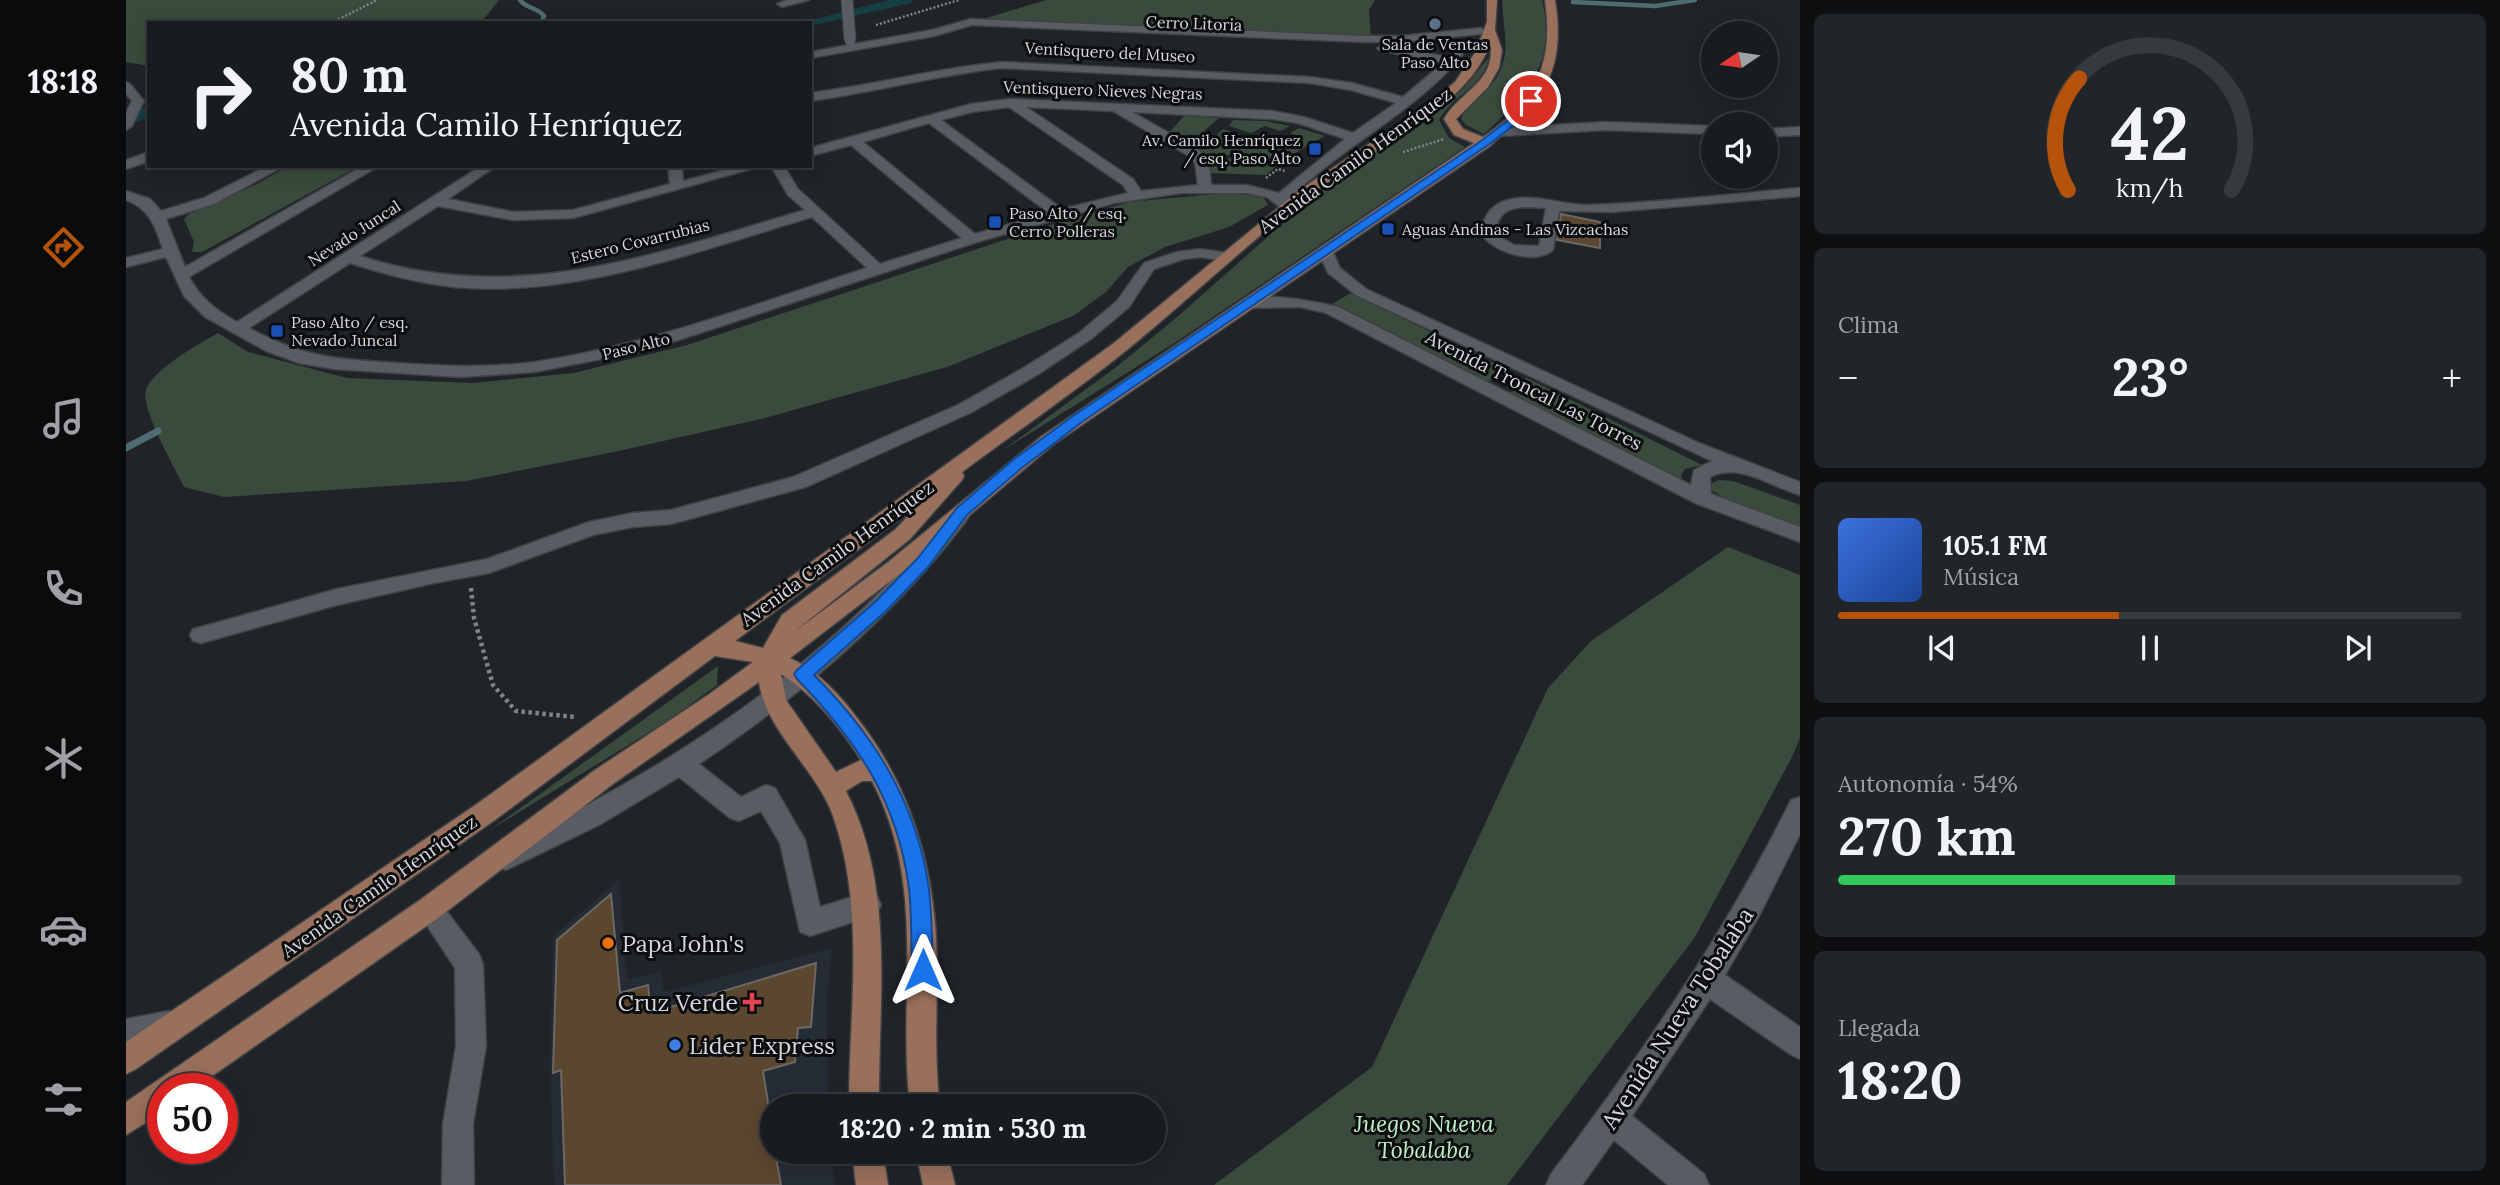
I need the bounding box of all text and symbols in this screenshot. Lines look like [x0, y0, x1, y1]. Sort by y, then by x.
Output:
street label: Cerro Litoria [1145, 11, 1243, 35]
marker: Sala de Ventas Paso Alto [1427, 16, 1443, 32]
north arrow [1701, 21, 1778, 98]
map controls [1701, 21, 1778, 189]
place label: Sala de Ventas Paso Alto [1382, 34, 1488, 72]
street label: Ventisquero del Museo [1023, 38, 1196, 66]
text: 80 m [290, 43, 407, 105]
icon: right [175, 49, 266, 140]
text: 18:18 [28, 61, 98, 102]
pin [1501, 71, 1561, 131]
street label: Ventisquero Nieves Negras [1002, 76, 1203, 103]
street label: Avenida Camilo Henríquez [1253, 82, 1456, 239]
icon: arrive [1512, 82, 1550, 120]
text: 42 [2111, 87, 2189, 180]
text: Avenida Camilo Henríquez [290, 104, 683, 145]
button: sound [1701, 112, 1778, 189]
place label: Av. Camilo Henríquez / esq. Paso Alto [1141, 130, 1301, 169]
marker: Av. Camilo Henríquez / esq. Paso Alto [1307, 141, 1323, 157]
text: km/h [2116, 172, 2184, 204]
street label: Nevado Juncal [304, 196, 404, 270]
place label: Paso Alto / esq. Cerro Polleras [1009, 203, 1126, 241]
street label: Estero Covarrubias [569, 214, 711, 268]
marker: Paso Alto / esq. Cerro Polleras [987, 214, 1003, 230]
place label: Aguas Andinas - Las Vizcachas [1401, 219, 1628, 239]
marker: Aguas Andinas - Las Vizcachas [1380, 221, 1396, 237]
icon: directions [39, 223, 88, 272]
text: Clima [1838, 310, 1899, 339]
place label: Paso Alto / esq. Nevado Juncal [291, 312, 408, 350]
marker: Paso Alto / esq. Nevado Juncal [269, 323, 285, 339]
street label: Avenida Troncal Las Torres [1421, 324, 1646, 455]
street label: Paso Alto [600, 328, 672, 364]
text: 23° [2112, 344, 2188, 410]
text: − [1838, 354, 1858, 402]
text: + [2442, 354, 2462, 402]
icon: music [39, 394, 88, 443]
street label: Avenida Camilo Henríquez [735, 475, 938, 632]
text: 105.1 FM [1943, 529, 2048, 562]
text: Música [1943, 562, 2019, 591]
icon: phone [39, 564, 88, 613]
icon: previous [1923, 629, 1961, 667]
icon: pause [2131, 629, 2169, 667]
icon: next [2339, 629, 2377, 667]
icon: climate [39, 734, 88, 783]
text: Autonomía · 54% [1838, 769, 2018, 798]
text: 270 km [1838, 803, 2016, 869]
street label: Avenida Camilo Henríquez [276, 809, 481, 963]
street label: Avenida Nueva Tobalaba [1594, 902, 1760, 1135]
icon: car [39, 905, 88, 954]
place label: Papa John's [622, 929, 744, 958]
position arrow [886, 933, 960, 1007]
marker: Papa John's [600, 935, 616, 951]
place label: Cruz Verde [618, 988, 738, 1017]
marker: Cruz Verde [744, 994, 760, 1010]
text: Llegada [1838, 1013, 1920, 1042]
place label: Lider Express [689, 1031, 835, 1060]
marker: Lider Express [667, 1037, 683, 1053]
text: 18:20 [1838, 1047, 1963, 1113]
speed limit sign: 50 [147, 1073, 238, 1164]
icon: filters [39, 1075, 88, 1124]
park label: Juegos Nueva Tobalaba [1353, 1109, 1494, 1164]
text: 18:20 · 2 min · 530 m [839, 1112, 1087, 1145]

